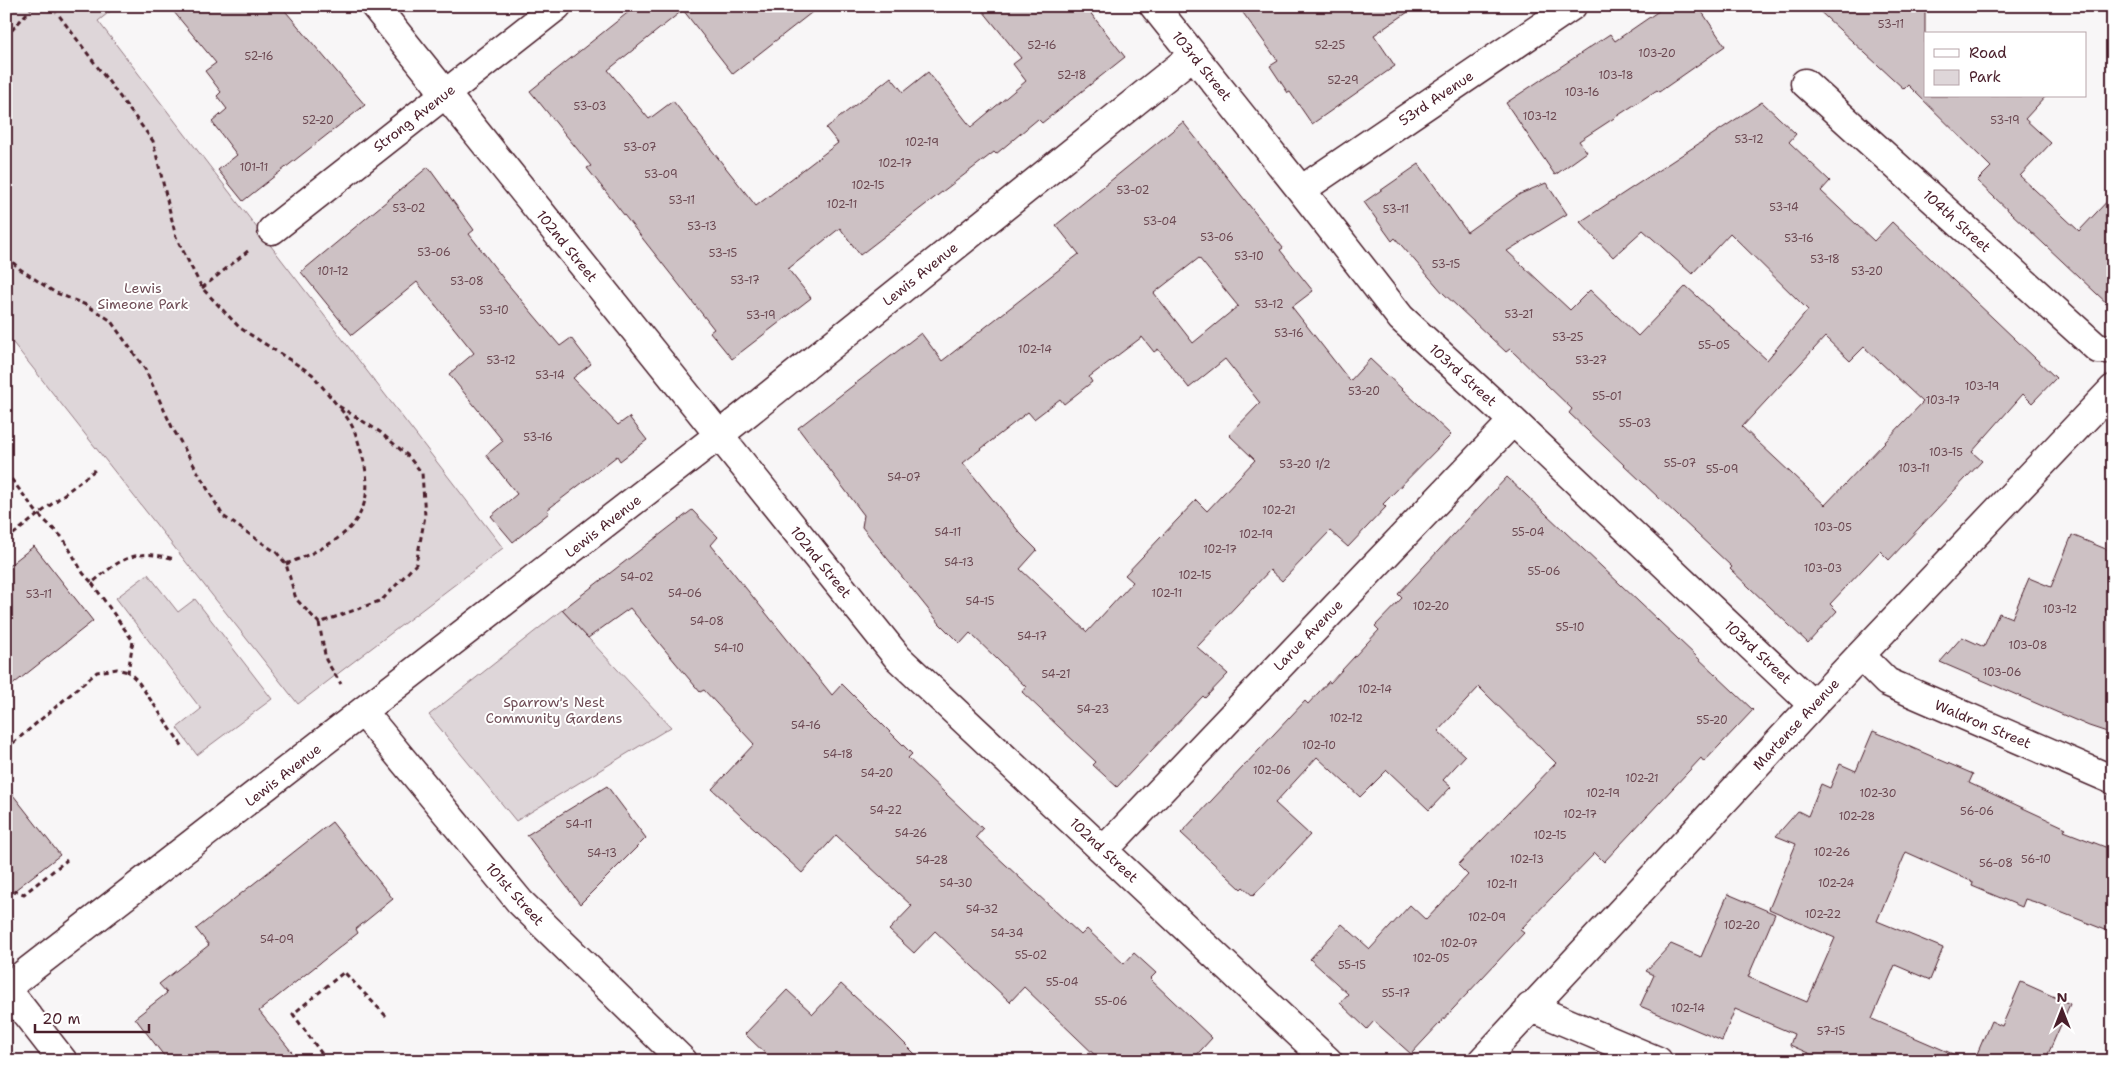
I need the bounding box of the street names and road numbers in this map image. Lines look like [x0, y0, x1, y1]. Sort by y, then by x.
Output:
street label: 103rd Street [1168, 27, 1236, 105]
street label: 53rd Avenue [1395, 66, 1477, 130]
street label: Strong Avenue [369, 80, 459, 156]
street label: 104th Street [1919, 186, 1995, 256]
street label: 102nd Street [533, 207, 601, 285]
street label: Lewis Avenue [879, 238, 961, 310]
street label: 103rd Street [1425, 340, 1501, 410]
street label: Lewis Avenue [561, 491, 645, 561]
street label: 102nd Street [787, 523, 855, 601]
street label: Larue Avenue [1269, 596, 1347, 674]
street label: 103rd Street [1721, 616, 1795, 688]
street label: Martense Avenue [1749, 674, 1843, 774]
street label: Waldron Street [1932, 696, 2034, 752]
street label: Lewis Avenue [241, 740, 325, 810]
street label: 102nd Street [1066, 814, 1142, 886]
street label: 101st Street [482, 859, 548, 929]

